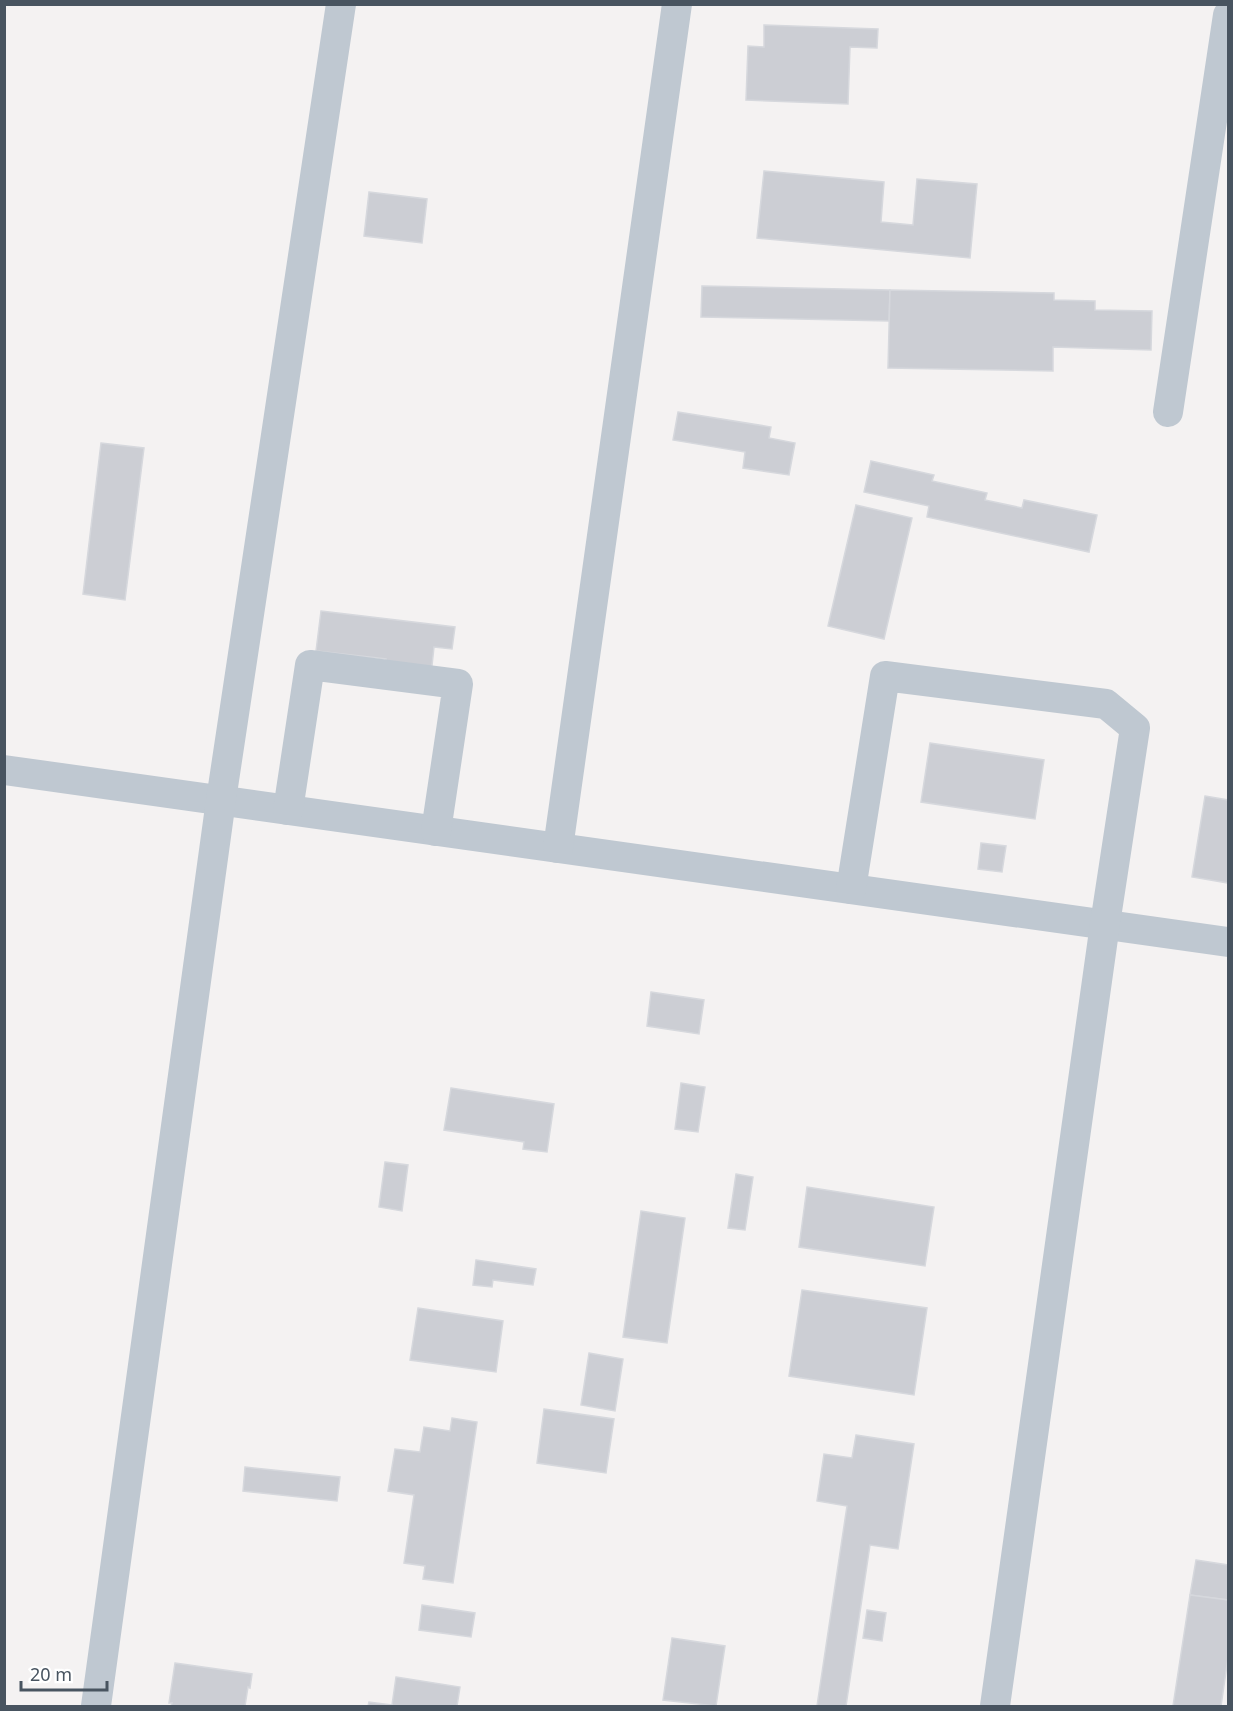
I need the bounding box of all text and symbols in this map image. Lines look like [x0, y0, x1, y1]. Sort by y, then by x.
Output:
scale bar [21, 1654, 106, 1692]
text: 20 m [30, 1662, 72, 1686]

